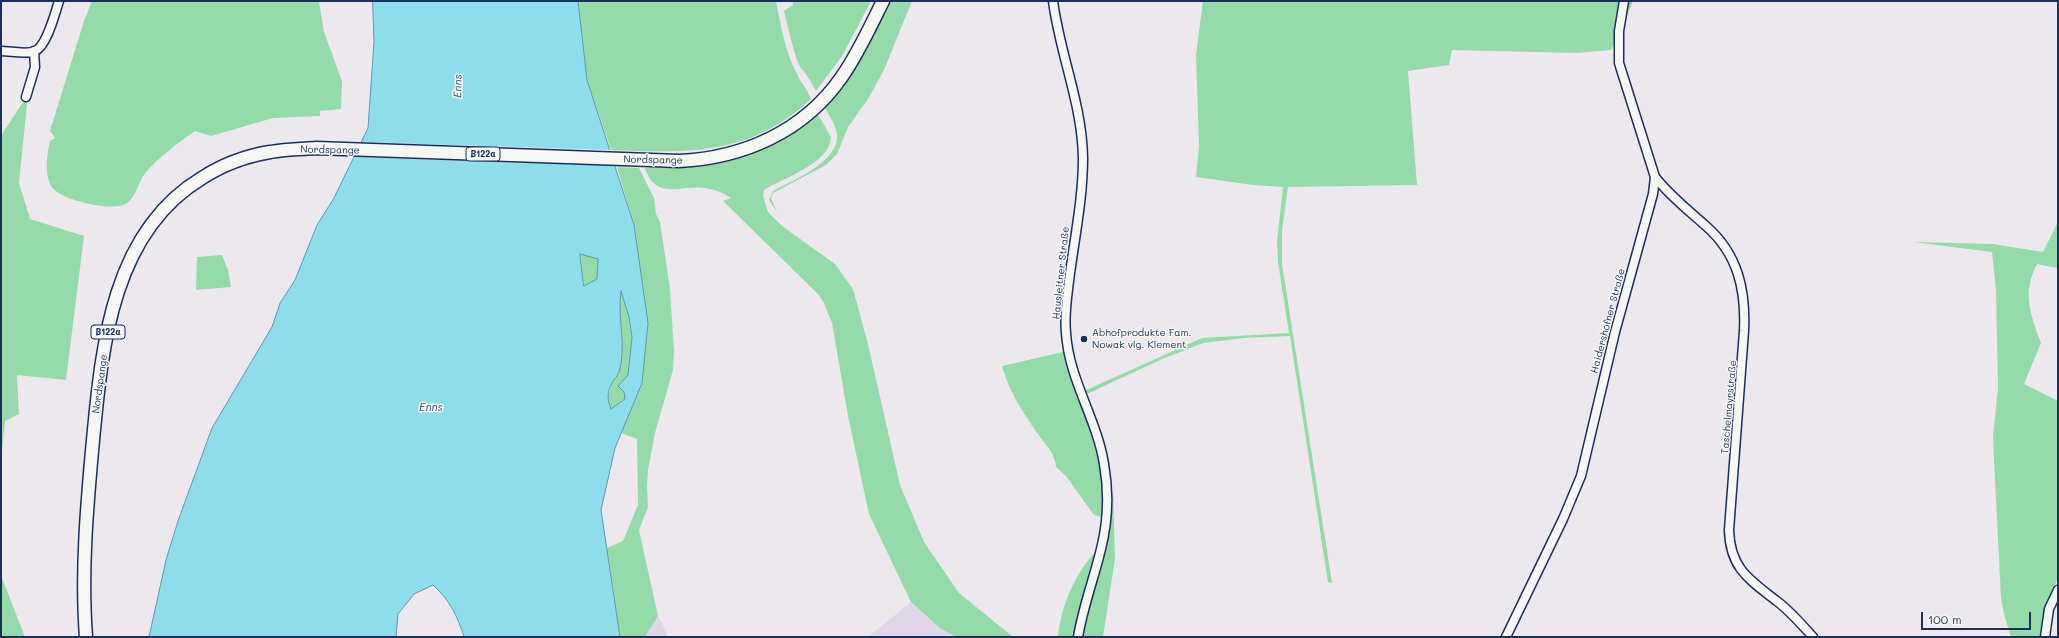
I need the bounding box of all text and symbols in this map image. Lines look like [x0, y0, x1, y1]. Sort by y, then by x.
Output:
water label: Enns [451, 74, 465, 98]
street label: Nordspange [300, 143, 360, 157]
road number: B122a [466, 147, 500, 161]
street label: Nordspange [623, 153, 683, 167]
street label: Hausleitner Straße [1050, 226, 1072, 320]
street label: Haidershofner Straße [1588, 267, 1628, 375]
road number: B122a [91, 325, 125, 339]
place label: Abhofprodukte Fam. Nowak vlg. Klement [1092, 327, 1192, 350]
marker: Abhofprodukte Fam. Nowak vlg. Klement [1079, 334, 1089, 344]
street label: Nordspange [90, 354, 110, 414]
street label: Taschelmayrstraße [1719, 359, 1739, 455]
water label: Enns [419, 401, 443, 415]
scale bar [1923, 604, 2033, 630]
text: 100 m [1928, 611, 1962, 627]

